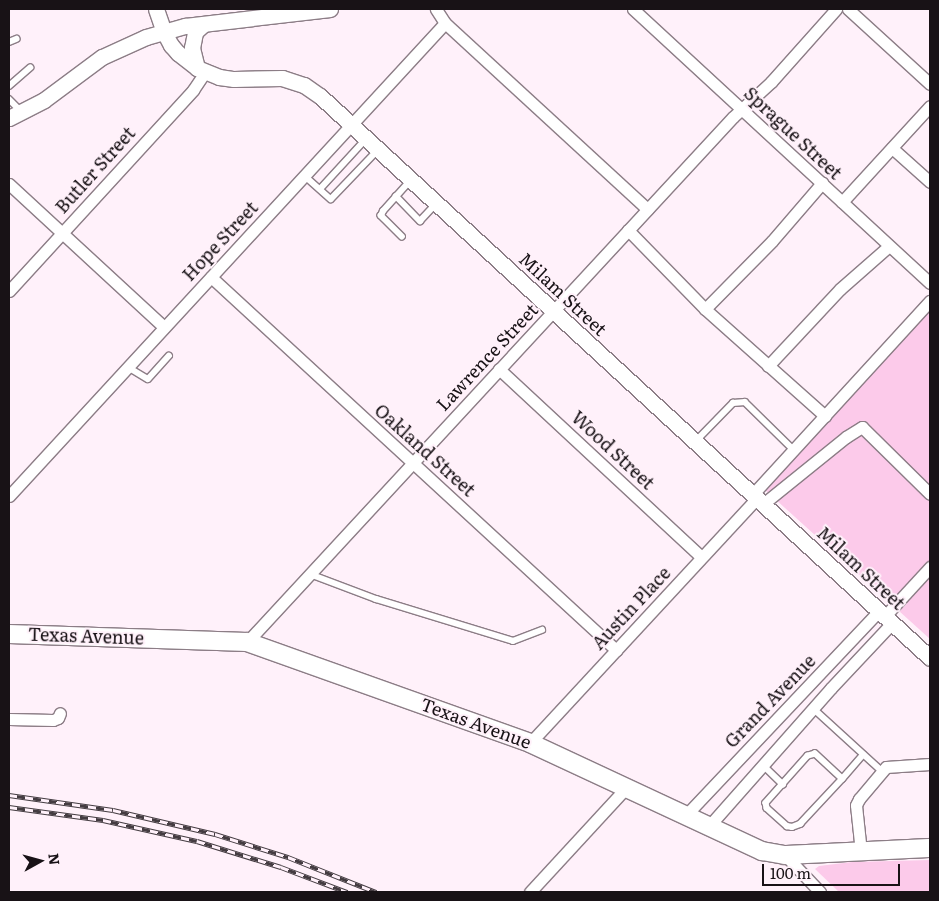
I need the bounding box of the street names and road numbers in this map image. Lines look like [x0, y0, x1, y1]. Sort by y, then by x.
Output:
street label: Sprague Street [740, 82, 846, 184]
street label: Butler Street [51, 122, 139, 218]
street label: Hope Street [178, 197, 262, 285]
street label: Milam Street [515, 248, 611, 340]
street label: Lawrence Street [432, 299, 542, 415]
street label: Oakland Street [370, 399, 480, 501]
street label: Wood Street [567, 406, 659, 494]
street label: Milam Street [813, 522, 909, 614]
street label: Austin Place [587, 562, 675, 654]
street label: Texas Avenue [28, 623, 144, 649]
street label: Grand Avenue [720, 650, 820, 752]
street label: Texas Avenue [418, 693, 534, 753]

